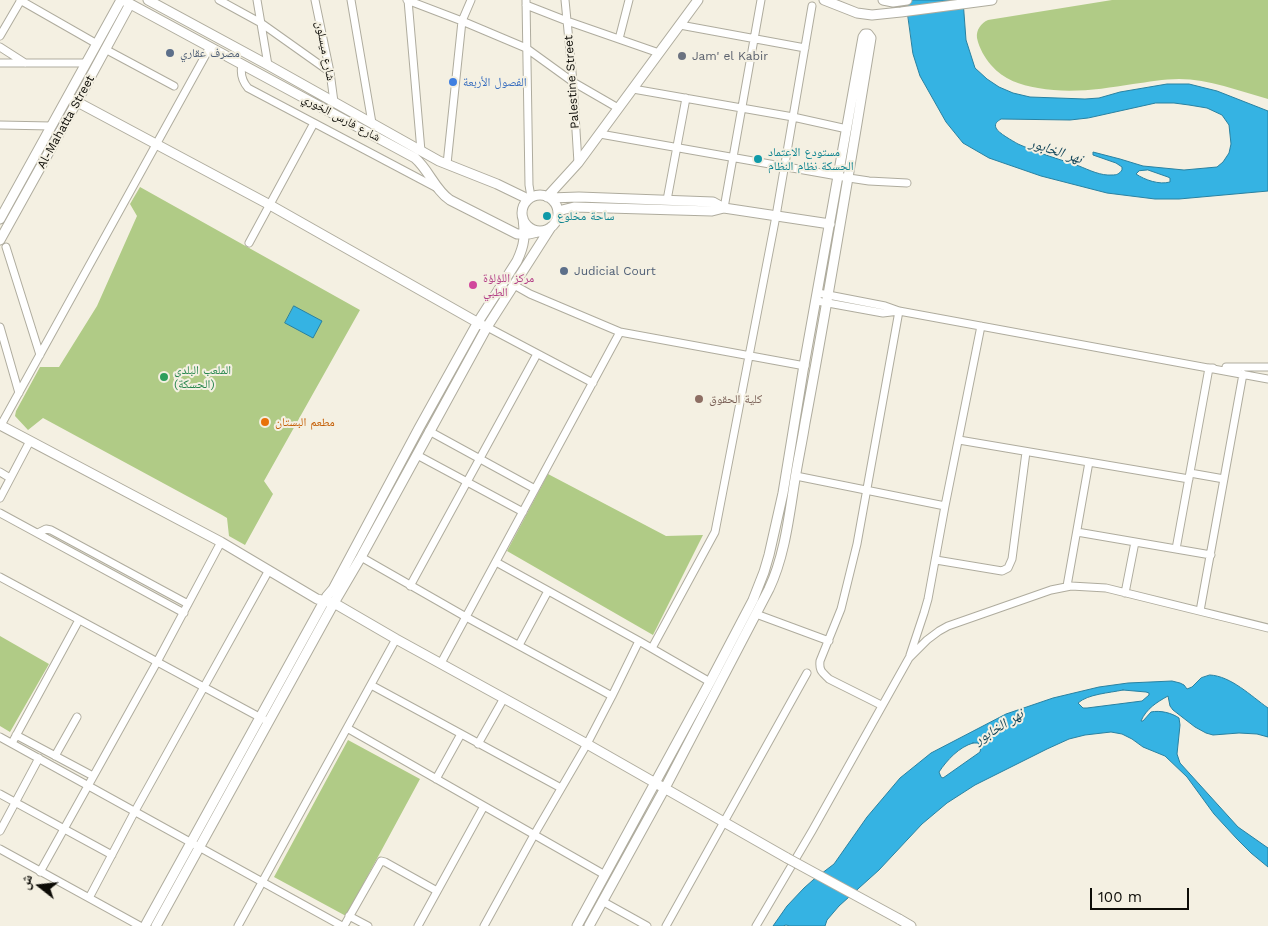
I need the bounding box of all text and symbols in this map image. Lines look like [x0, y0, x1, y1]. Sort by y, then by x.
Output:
street label: شارع ميسلون [312, 20, 338, 82]
street label: Palestine Street [562, 35, 582, 129]
place label: مصرف عقاري [180, 46, 240, 60]
marker: مصرف عقاري [164, 47, 176, 59]
place label: Jam' el Kabir [692, 49, 768, 63]
marker: Jam' el Kabir [676, 50, 688, 62]
street label: Al-Mahatta Street [34, 73, 98, 171]
place label: الفصول الأربعة [463, 75, 527, 89]
marker: الفصول الأربعة [447, 76, 459, 88]
street label: شارع فارس الخوري [299, 91, 383, 145]
water label: نهر الخابور [1027, 135, 1085, 167]
place label: مستودع الاعتماد الحسكة نظام النظام [768, 145, 854, 173]
marker: مستودع الاعتماد الحسكة نظام النظام [752, 153, 764, 165]
place label: ساحة مخلوع [557, 209, 614, 223]
marker: ساحة مخلوع [541, 210, 553, 222]
place label: Judicial Court [574, 264, 656, 278]
marker: Judicial Court [558, 265, 570, 277]
place label: مركز اللؤلؤة الطبي [483, 271, 534, 299]
marker: مركز اللؤلؤة الطبي [467, 279, 479, 291]
place label: الملعب البلدي (الحسكة) [174, 363, 231, 391]
marker: الملعب البلدي (الحسكة) [158, 371, 170, 383]
place label: كلية الحقوق [709, 392, 762, 406]
marker: كلية الحقوق [693, 393, 705, 405]
place label: مطعم البستان [275, 415, 335, 429]
marker: مطعم البستان [259, 416, 271, 428]
water label: نهر الخابور [971, 705, 1027, 749]
north arrow [15, 861, 65, 911]
text: ش [16, 873, 35, 891]
scale bar [1093, 878, 1192, 910]
text: 100 m [1098, 888, 1142, 906]

